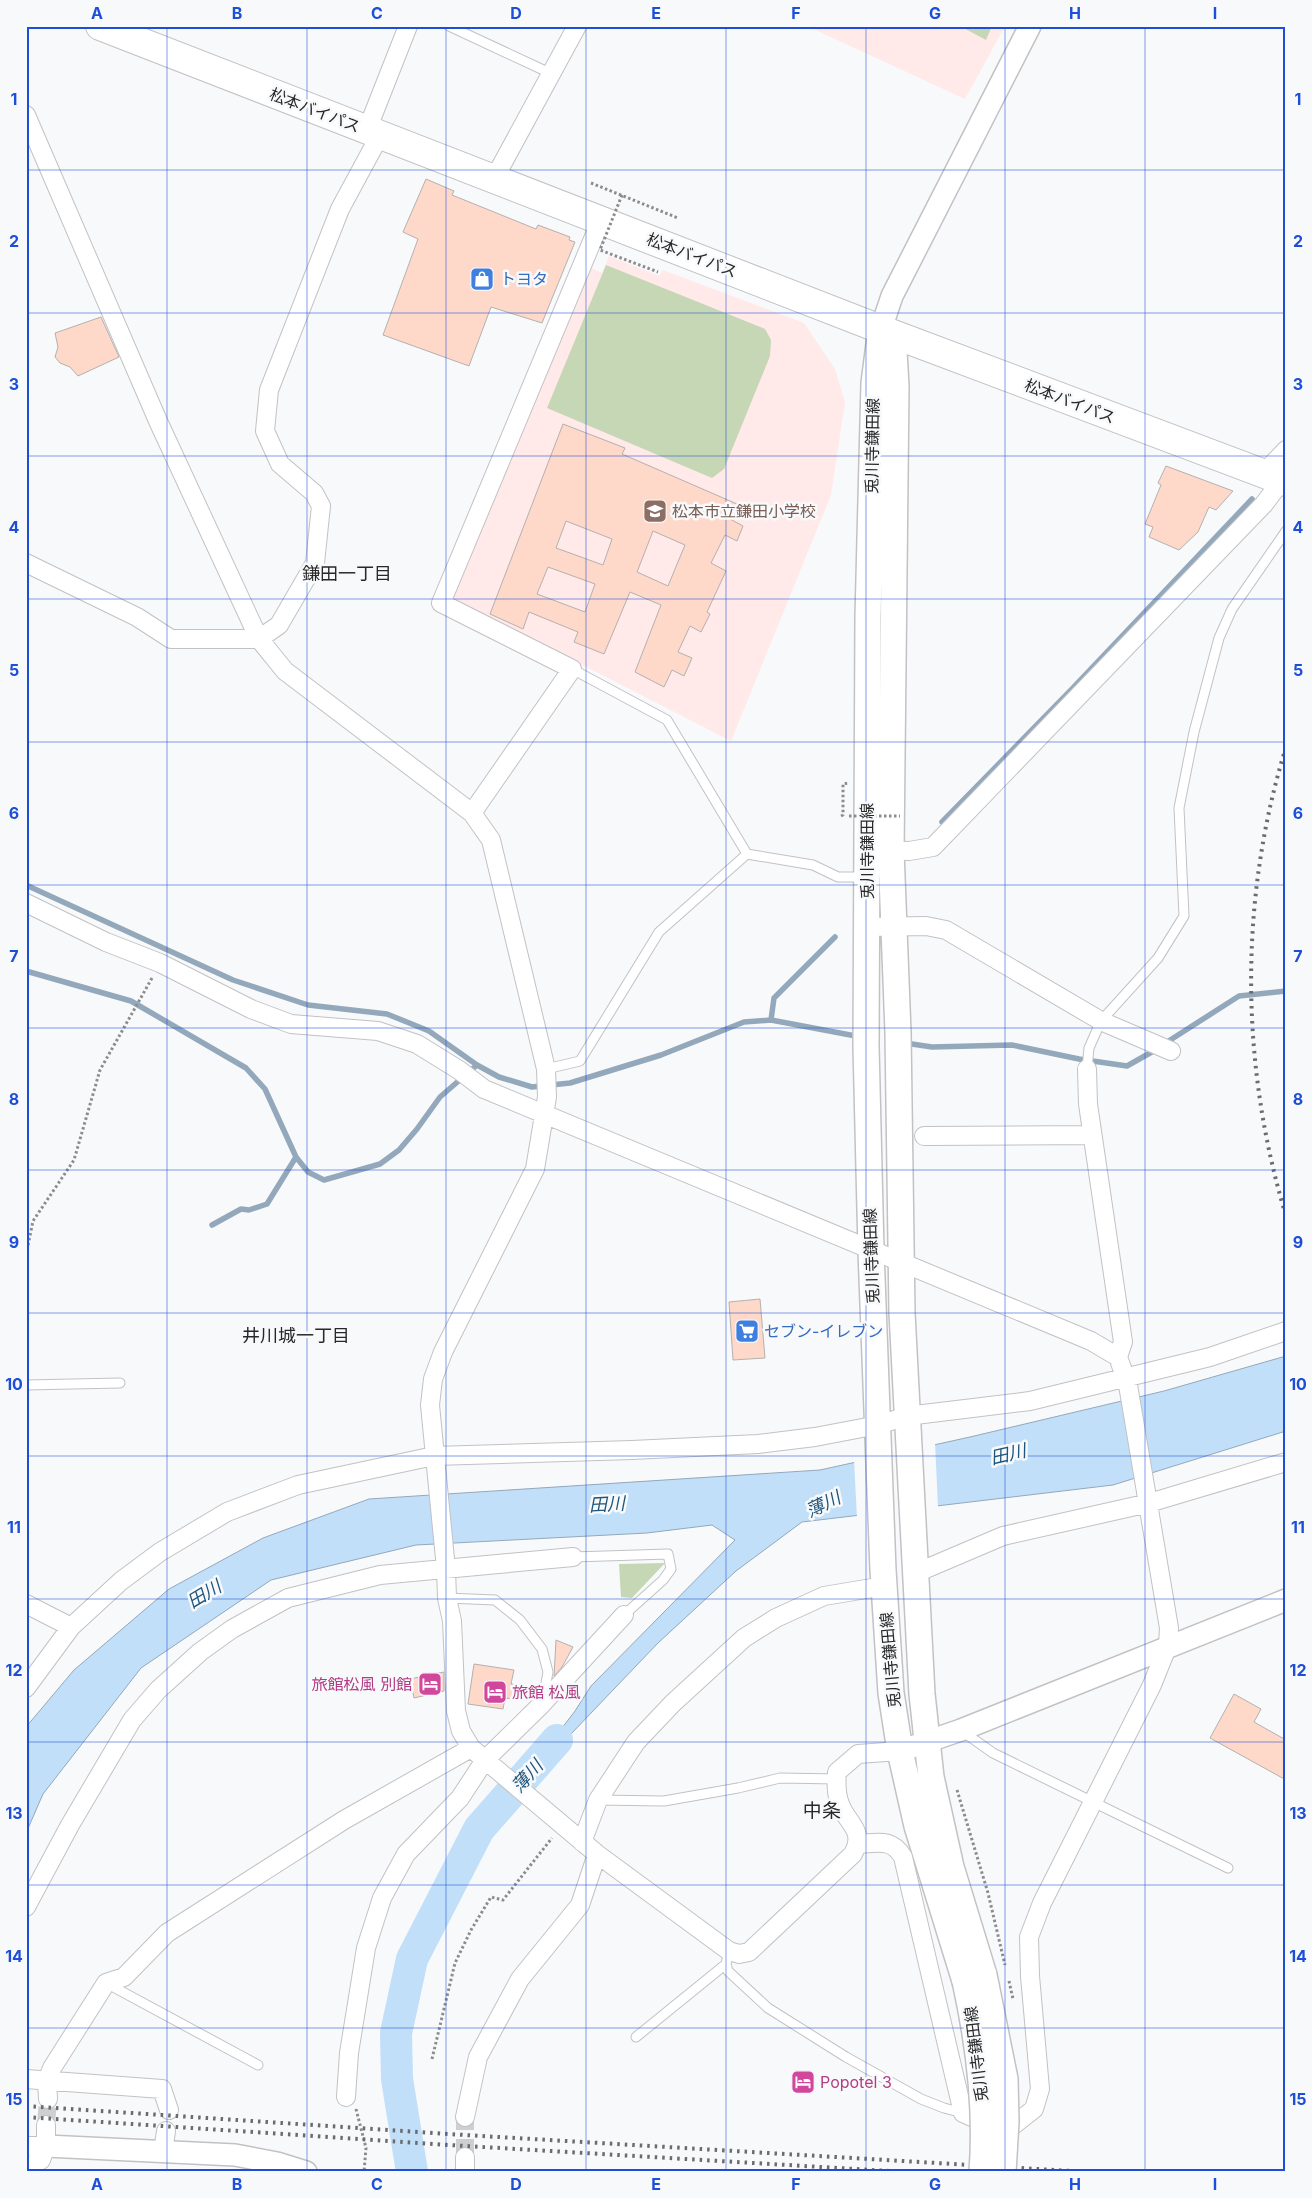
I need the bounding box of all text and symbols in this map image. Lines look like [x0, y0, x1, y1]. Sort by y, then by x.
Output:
text: A [91, 3, 103, 23]
text: B [232, 3, 242, 23]
text: C [371, 3, 383, 23]
text: D [510, 3, 522, 23]
text: E [651, 3, 661, 23]
text: F [791, 3, 801, 23]
text: G [929, 3, 941, 23]
text: H [1069, 3, 1081, 23]
text: I [1213, 3, 1217, 23]
street label: 松本バイパス [267, 84, 363, 136]
text: 1 [11, 89, 17, 109]
text: 1 [1295, 89, 1301, 109]
street label: 松本バイパス [644, 229, 740, 281]
text: 2 [9, 231, 19, 251]
text: 2 [1293, 231, 1303, 251]
shop icon: トヨタ [469, 266, 495, 292]
place label: トヨタ [500, 269, 548, 289]
text: 3 [9, 374, 19, 394]
text: 3 [1293, 374, 1303, 394]
street label: 松本バイパス [1022, 375, 1118, 427]
street label: 兎川寺鎌田線 [861, 398, 883, 494]
school or university icon: 松本市立鎌田小学校 [642, 498, 668, 524]
place label: 松本市立鎌田小学校 [672, 501, 816, 521]
text: 4 [9, 517, 20, 537]
text: 4 [1293, 517, 1304, 537]
district label: 鎌田一丁目 [302, 563, 392, 584]
text: 5 [9, 660, 19, 680]
text: 5 [1293, 660, 1303, 680]
text: 6 [9, 803, 19, 823]
street label: 兎川寺鎌田線 [857, 803, 877, 899]
text: 6 [1293, 803, 1303, 823]
text: 7 [9, 946, 19, 966]
text: 7 [1293, 946, 1303, 966]
text: 8 [9, 1089, 19, 1109]
text: 8 [1293, 1089, 1303, 1109]
street label: 兎川寺鎌田線 [859, 1208, 883, 1304]
text: 9 [9, 1232, 19, 1252]
text: 9 [1293, 1232, 1303, 1252]
supermarket icon: セブン-イレブン [734, 1318, 760, 1344]
place label: セブン-イレブン [764, 1321, 883, 1341]
district label: 井川城一丁目 [242, 1325, 350, 1346]
text: 10 [5, 1374, 23, 1394]
text: 10 [1289, 1374, 1307, 1394]
water label: 田川 [988, 1439, 1030, 1468]
water label: 薄川 [802, 1486, 846, 1521]
water label: 田川 [588, 1492, 628, 1515]
text: 11 [7, 1517, 21, 1537]
text: 11 [1291, 1517, 1305, 1537]
water label: 田川 [183, 1575, 227, 1612]
street label: 兎川寺鎌田線 [876, 1611, 904, 1709]
text: 12 [6, 1660, 22, 1680]
text: 12 [1290, 1660, 1306, 1680]
hotel icon: 旅館松風 別館 [417, 1671, 443, 1697]
place label: 旅館松風 別館 [311, 1674, 412, 1694]
hotel icon: 旅館 松風 [482, 1679, 508, 1705]
place label: 旅館 松風 [512, 1682, 581, 1702]
water label: 薄川 [507, 1754, 548, 1796]
district label: 中条 [803, 1799, 841, 1822]
text: 13 [5, 1803, 23, 1823]
text: 13 [1289, 1803, 1307, 1823]
text: 14 [5, 1946, 23, 1966]
text: 14 [1289, 1946, 1307, 1966]
street label: 兎川寺鎌田線 [960, 2005, 992, 2103]
hotel icon: Popotel 3 [790, 2069, 816, 2095]
place label: Popotel 3 [820, 2072, 892, 2092]
text: 15 [5, 2089, 23, 2109]
text: 15 [1289, 2089, 1307, 2109]
text: A [91, 2174, 103, 2194]
text: B [232, 2174, 242, 2194]
text: C [371, 2174, 383, 2194]
text: D [510, 2174, 522, 2194]
text: E [651, 2174, 661, 2194]
text: F [791, 2174, 801, 2194]
text: G [929, 2174, 941, 2194]
text: H [1069, 2174, 1081, 2194]
text: I [1213, 2174, 1217, 2194]

